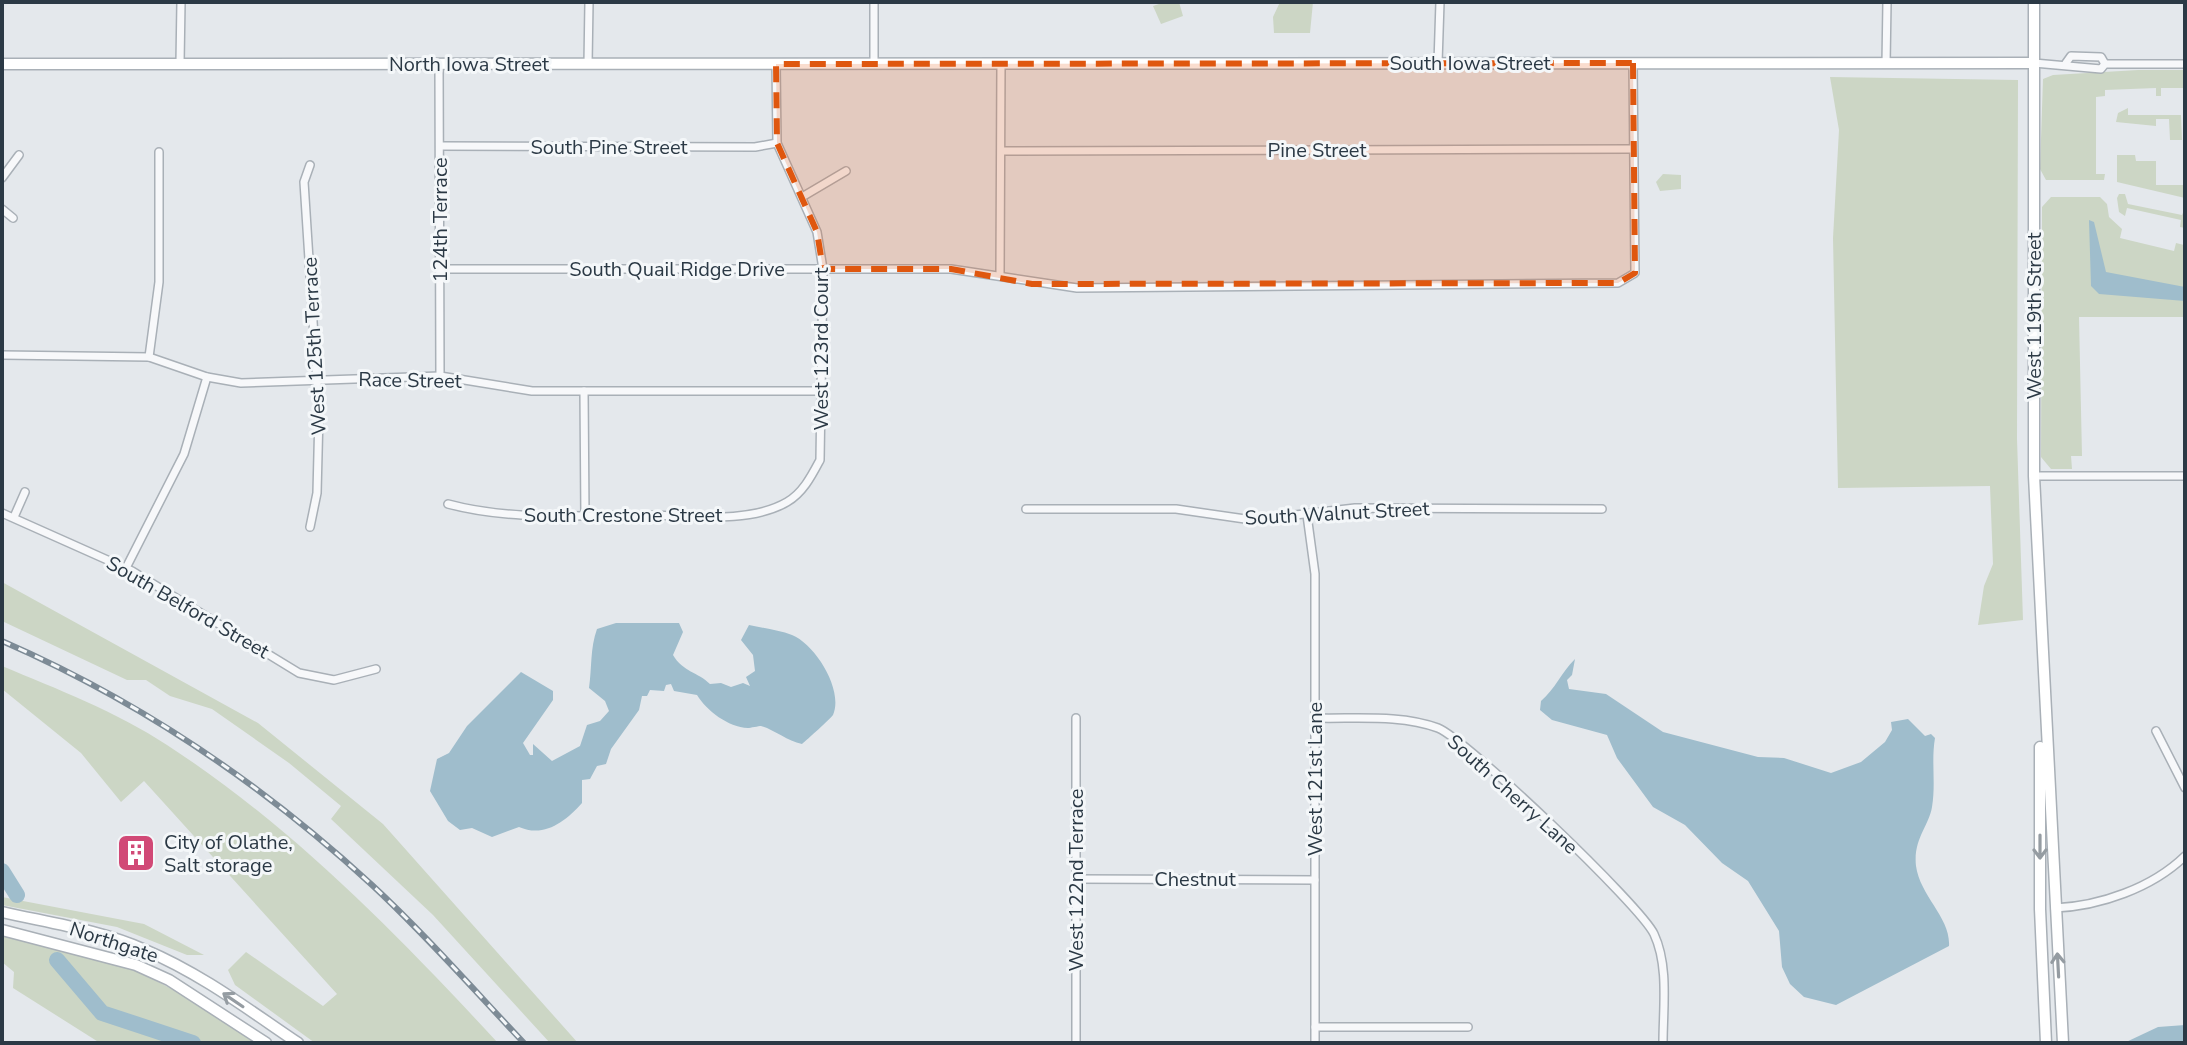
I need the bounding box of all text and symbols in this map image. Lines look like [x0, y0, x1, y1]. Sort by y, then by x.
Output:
street label: South Iowa Street [1389, 50, 1552, 77]
street label: North Iowa Street [389, 51, 550, 78]
street label: South Pine Street [530, 134, 689, 161]
street label: Pine Street [1267, 137, 1367, 164]
street label: 124th Terrace [427, 157, 454, 283]
street label: West 119th Street [2021, 231, 2048, 400]
street label: West 125th Terrace [296, 256, 333, 436]
street label: South Quail Ridge Drive [569, 256, 785, 283]
street label: West 123rd Court [808, 267, 835, 430]
street label: Race Street [358, 366, 463, 395]
street label: South Walnut Street [1244, 495, 1431, 532]
street label: South Crestone Street [524, 502, 723, 529]
street label: South Belford Street [101, 550, 275, 666]
street label: West 121st Lane [1302, 702, 1329, 856]
street label: South Cherry Lane [1441, 728, 1584, 860]
street label: West 122nd Terrace [1063, 789, 1090, 971]
place label: City of Olathe, Salt storage [164, 829, 293, 879]
building icon: City of Olathe, Salt storage [115, 832, 157, 874]
one-way arrow [2032, 833, 2048, 860]
street label: Chestnut [1154, 866, 1237, 893]
street label: Northgate [66, 915, 162, 970]
one-way arrow [2050, 952, 2065, 979]
one-way arrow [222, 992, 245, 1008]

